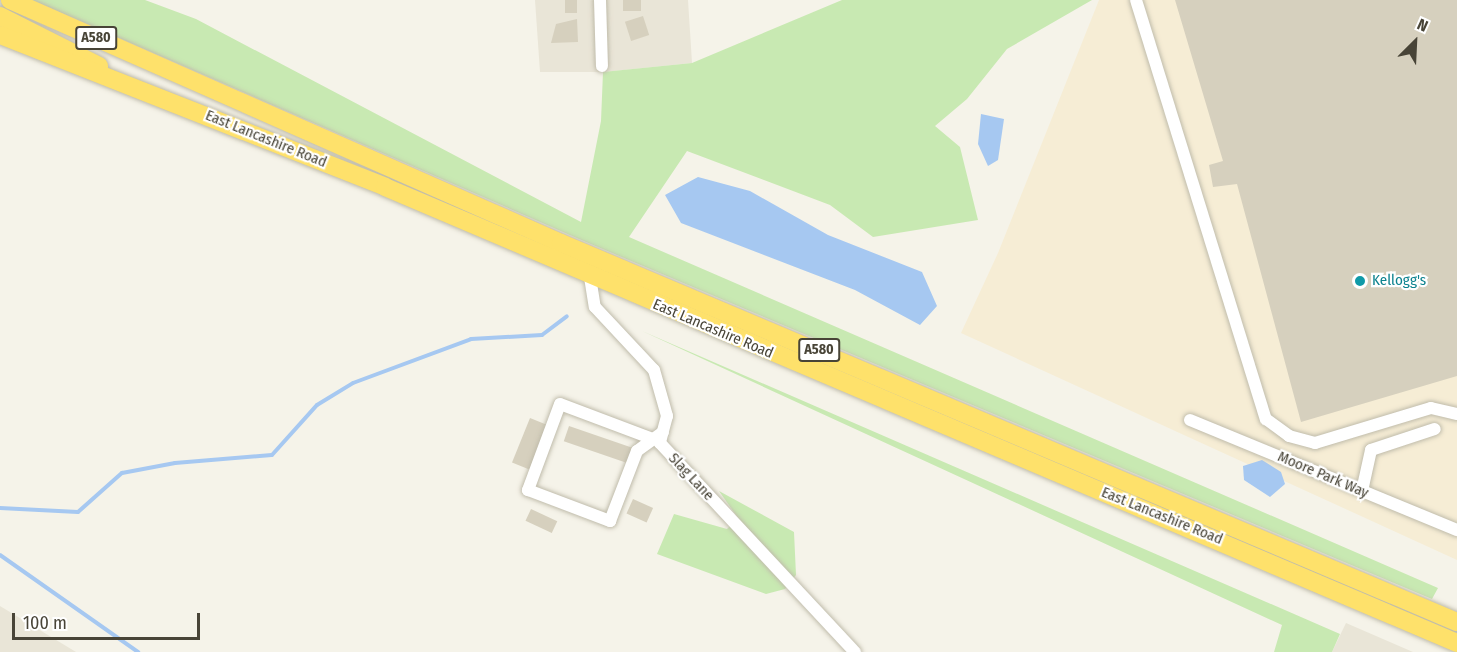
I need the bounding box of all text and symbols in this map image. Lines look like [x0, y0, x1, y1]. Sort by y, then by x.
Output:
north arrow [1385, 12, 1445, 72]
text: N [1414, 14, 1431, 36]
road number: A580 [75, 27, 117, 49]
street label: East Lancashire Road [203, 106, 329, 172]
place label: Kellogg's [1372, 272, 1426, 290]
marker: Kellogg's [1353, 274, 1367, 288]
street label: East Lancashire Road [650, 295, 776, 363]
road number: A580 [798, 339, 840, 361]
street label: Moore Park Way [1275, 448, 1371, 502]
street label: Slag Lane [665, 450, 717, 504]
street label: East Lancashire Road [1099, 483, 1225, 549]
scale bar [15, 601, 202, 639]
text: 100 m [23, 612, 67, 634]

